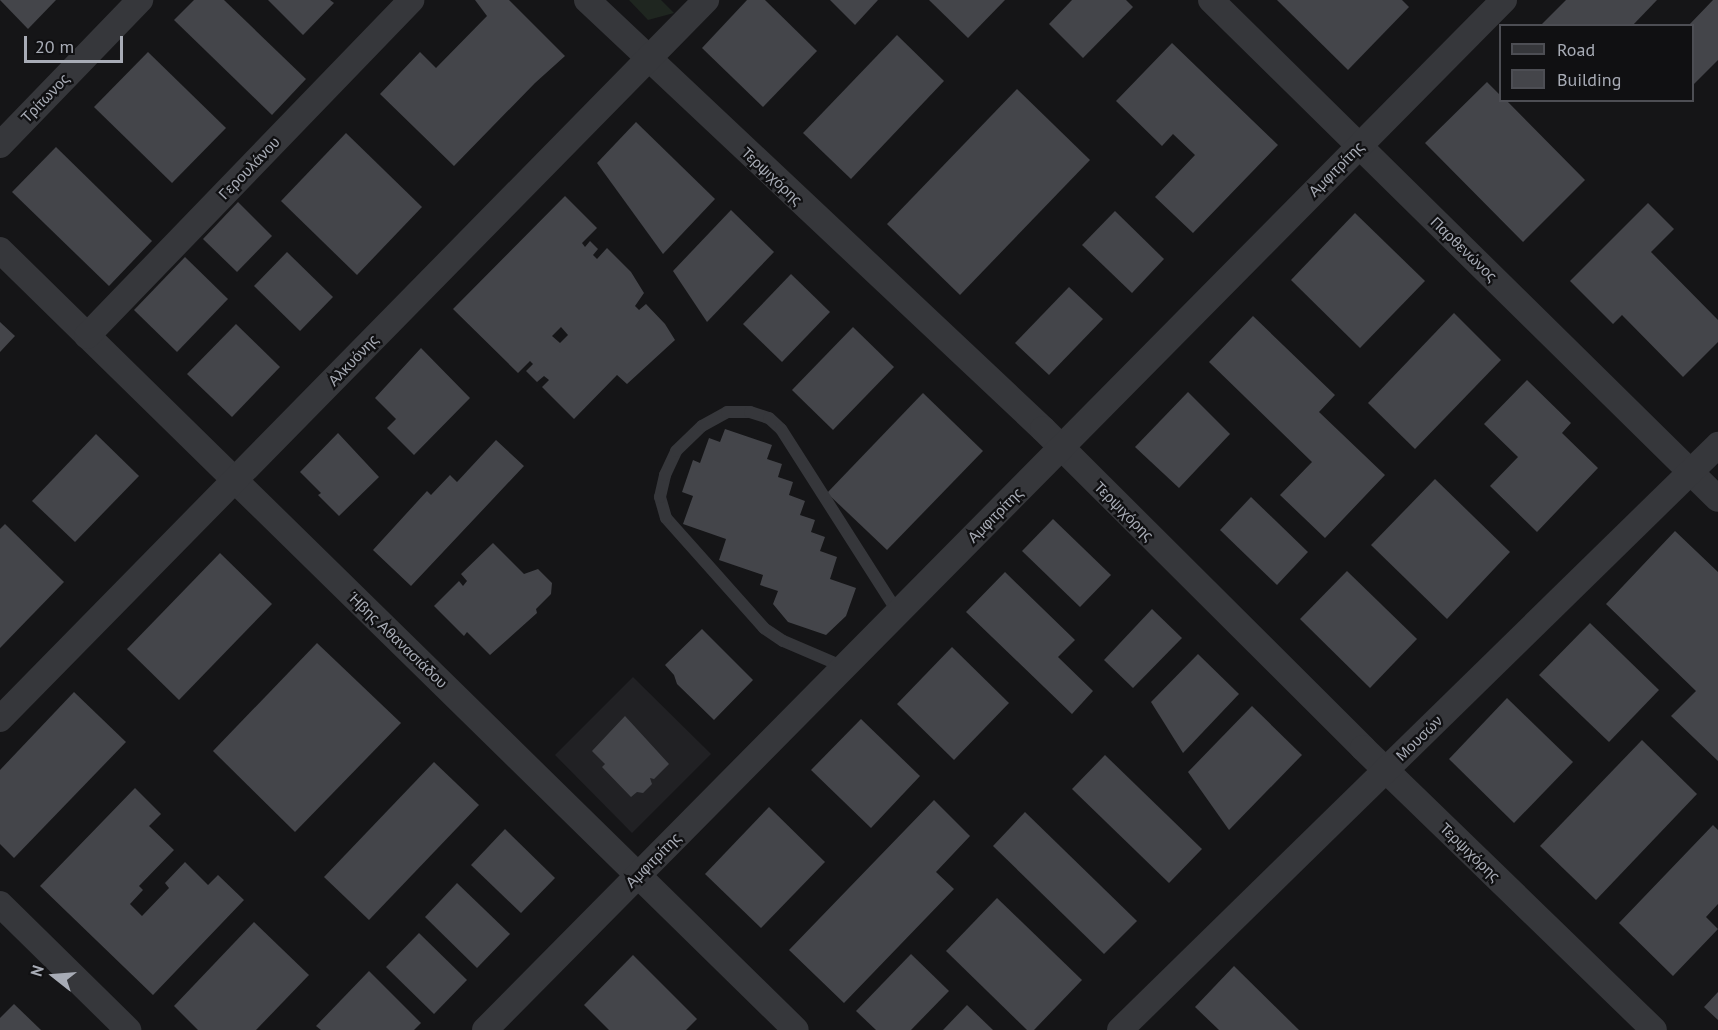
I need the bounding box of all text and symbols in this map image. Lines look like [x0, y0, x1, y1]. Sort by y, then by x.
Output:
scale bar [27, 24, 126, 62]
legend [1499, 24, 1694, 102]
text: 20 m [35, 35, 74, 58]
text: Road [1557, 38, 1595, 61]
text: Building [1557, 68, 1621, 91]
street label: Τρίτωνος [17, 70, 73, 126]
street label: Γερουλάνου [215, 133, 283, 203]
street label: Αμφιτρίτης [1305, 138, 1367, 200]
street label: Τερψιχόρης [738, 143, 806, 209]
street label: Παρθενώνος [1427, 213, 1501, 285]
street label: Αλκυόνης [324, 331, 382, 389]
street label: Τερψιχόρης [1091, 478, 1157, 544]
street label: Αμφιτρίτης [964, 484, 1026, 546]
street label: Ήβης Αθανασιάδου [345, 588, 451, 692]
street label: Μουσών [1392, 712, 1446, 764]
street label: Τερψιχόρης [1436, 819, 1504, 885]
street label: Αμφιτρίτης [622, 829, 684, 891]
north arrow [24, 946, 84, 1006]
text: N [26, 963, 48, 979]

